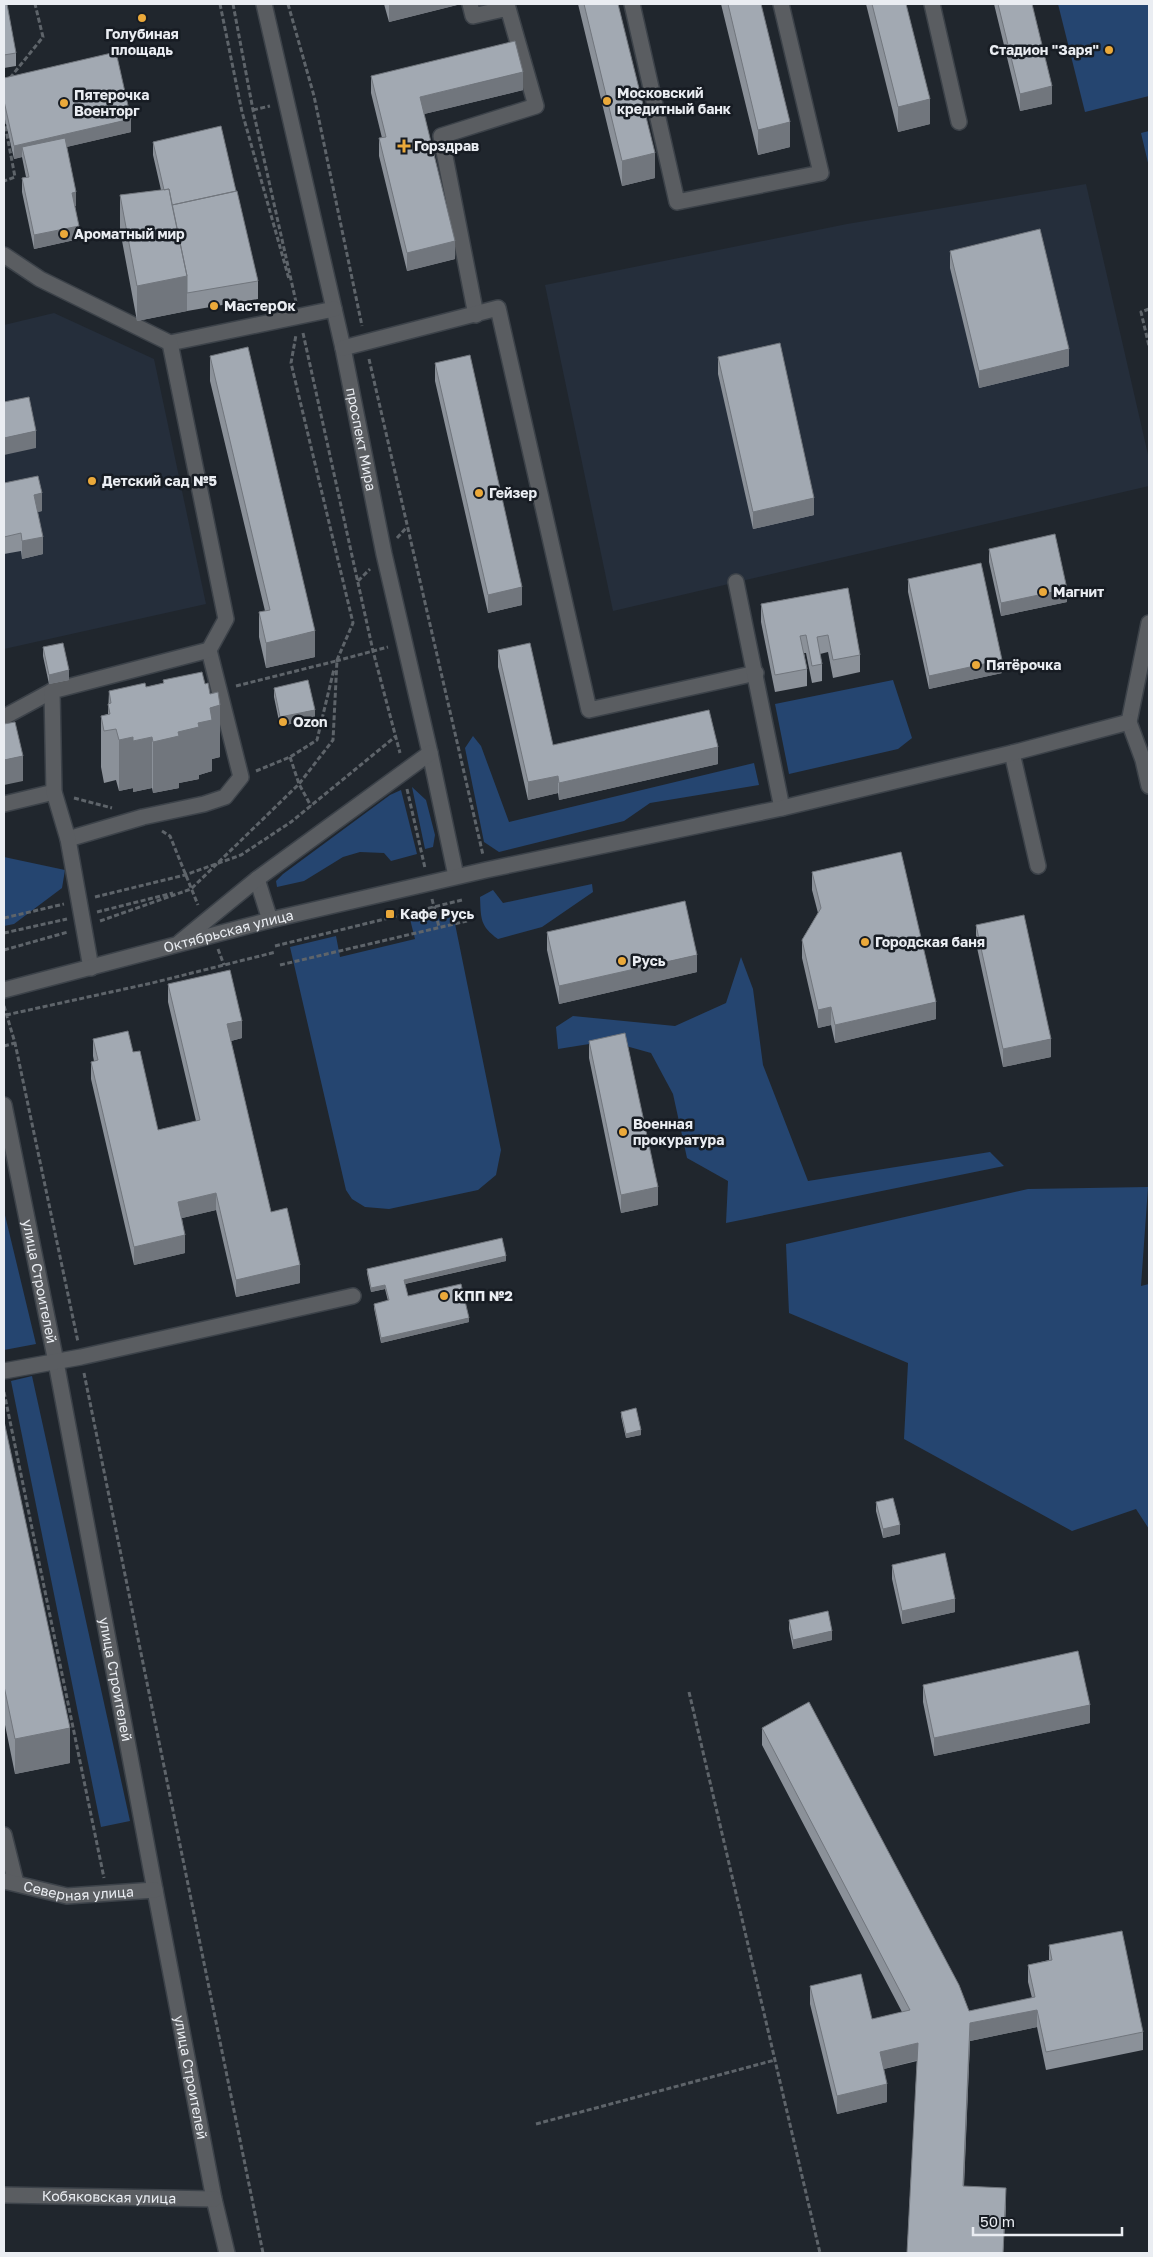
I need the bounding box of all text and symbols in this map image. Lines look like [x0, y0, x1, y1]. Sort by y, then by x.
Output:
marker: Голубиная площадь [136, 12, 148, 24]
place label: Голубиная площадь [105, 25, 179, 58]
place label: Стадион "Заря" [989, 41, 1099, 58]
marker: Стадион "Заря" [1103, 44, 1115, 56]
place label: Московский кредитный банк [617, 84, 731, 117]
place label: Пятерочка Военторг [74, 86, 149, 119]
marker: Московский кредитный банк [601, 95, 613, 107]
marker: Пятерочка Военторг [58, 97, 70, 109]
place label: Горздрав [414, 137, 479, 154]
marker: Горздрав [398, 140, 410, 152]
place label: Ароматный мир [74, 225, 185, 242]
marker: Ароматный мир [58, 228, 70, 240]
place label: МастерОк [224, 297, 296, 314]
marker: МастерОк [208, 300, 220, 312]
street label: проспект Мира [343, 386, 380, 492]
place label: Детский сад №5 [102, 472, 217, 489]
marker: Детский сад №5 [86, 475, 98, 487]
place label: Гейзер [489, 484, 538, 501]
marker: Гейзер [473, 487, 485, 499]
place label: Магнит [1053, 583, 1104, 600]
marker: Магнит [1037, 586, 1049, 598]
place label: Пятёрочка [986, 656, 1061, 673]
marker: Пятёрочка [970, 659, 982, 671]
place label: Ozon [293, 713, 328, 730]
marker: Ozon [277, 716, 289, 728]
place label: Кафе Русь [400, 905, 475, 922]
street label: Октябрьская улица [161, 906, 295, 956]
marker: Кафе Русь [384, 908, 396, 920]
place label: Городская баня [875, 933, 985, 950]
marker: Городская баня [859, 936, 871, 948]
place label: Русь [632, 952, 666, 969]
marker: Русь [616, 955, 628, 967]
place label: Военная прокуратура [633, 1115, 724, 1148]
marker: Военная прокуратура [617, 1126, 629, 1138]
street label: улица Строителей [19, 1218, 61, 1345]
place label: КПП №2 [454, 1287, 513, 1304]
marker: КПП №2 [438, 1290, 450, 1302]
street label: улица Строителей [96, 1616, 136, 1743]
street label: Северная улица [22, 1877, 134, 1904]
street label: улица Строителей [171, 2014, 211, 2141]
street label: Кобяковская улица [42, 2187, 176, 2206]
scale bar [973, 2204, 1122, 2236]
text: 50 m [980, 2212, 1015, 2230]

